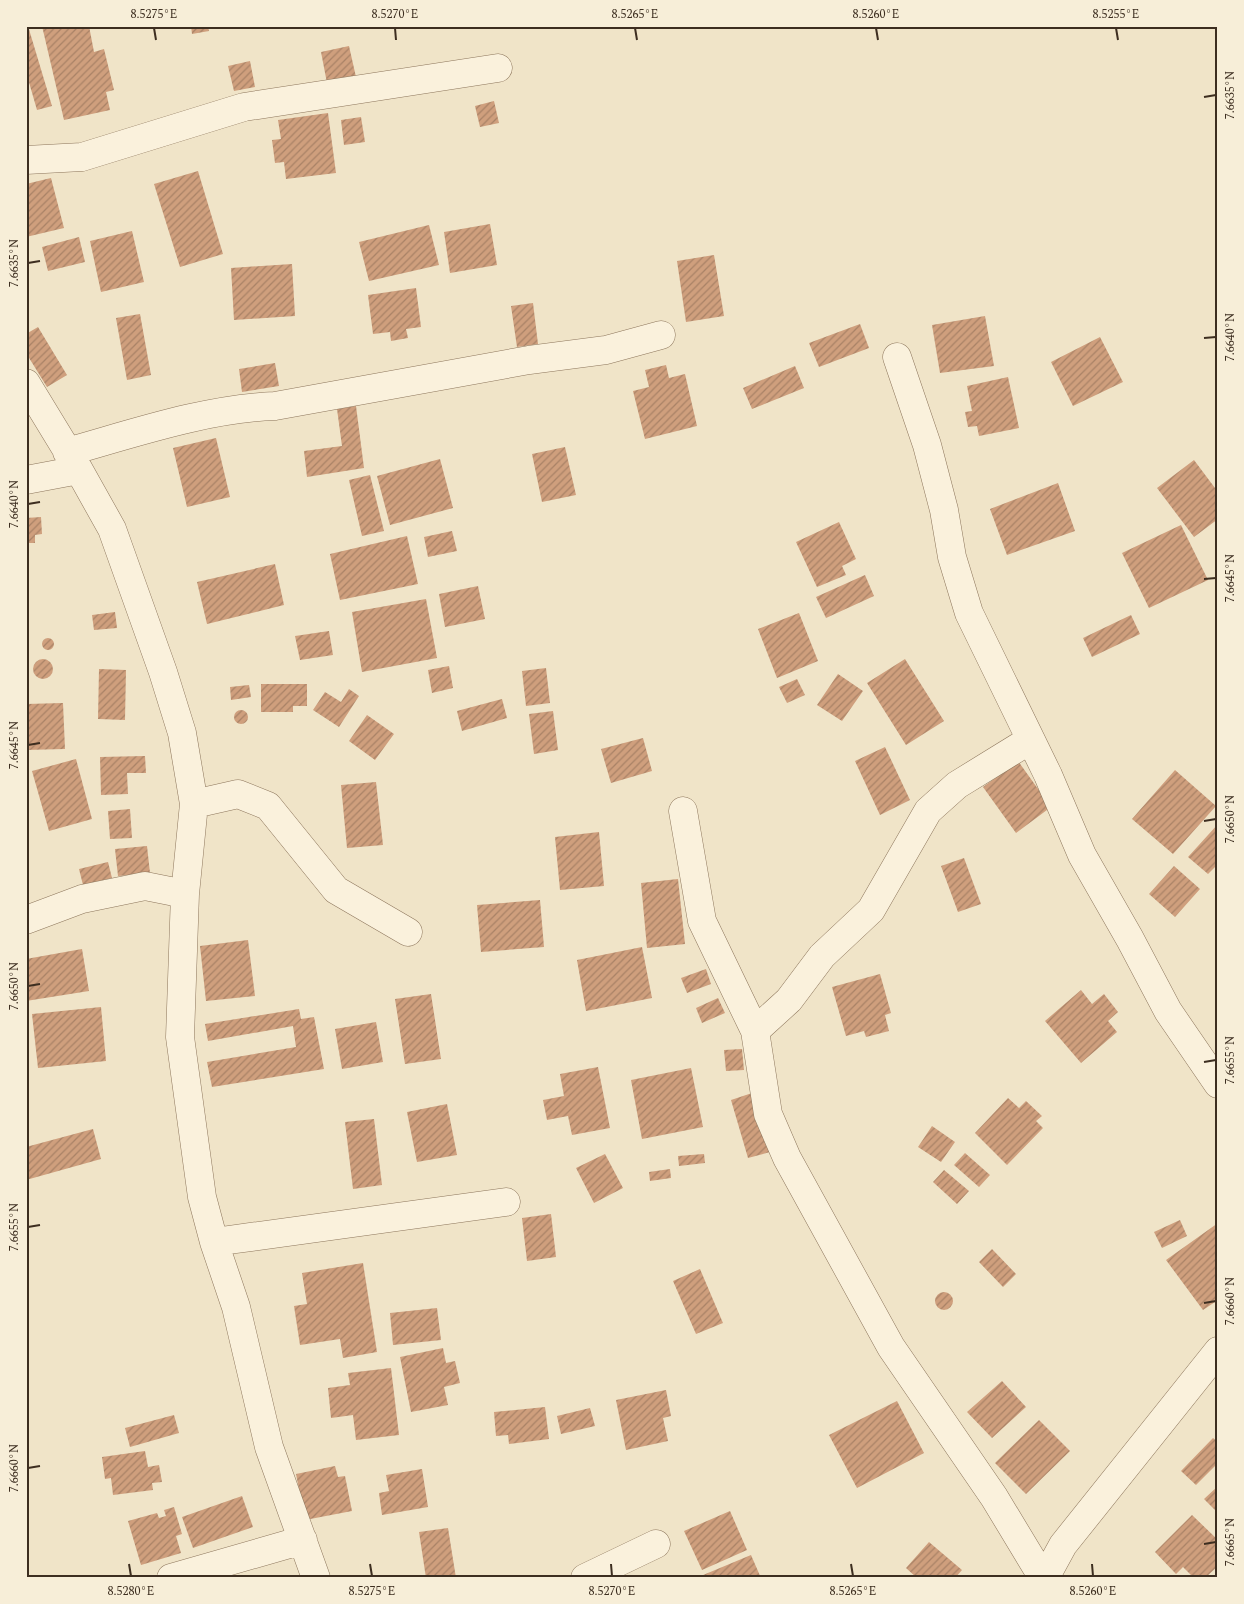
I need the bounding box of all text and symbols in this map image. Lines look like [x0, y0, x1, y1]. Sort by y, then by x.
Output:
text: 8.5275°E [131, 5, 177, 24]
text: 8.5270°E [372, 5, 418, 24]
text: 8.5265°E [612, 5, 658, 24]
text: 8.5260°E [853, 5, 899, 24]
text: 8.5255°E [1093, 5, 1139, 24]
text: 7.6635°N [1221, 71, 1240, 119]
text: 7.6635°N [5, 239, 24, 287]
text: 7.6640°N [1221, 313, 1240, 361]
text: 7.6640°N [5, 480, 24, 528]
text: 7.6645°N [1221, 554, 1240, 602]
text: 7.6645°N [5, 721, 24, 769]
text: 7.6650°N [1221, 795, 1240, 843]
text: 7.6650°N [5, 962, 24, 1010]
text: 7.6655°N [1221, 1036, 1240, 1084]
text: 7.6655°N [5, 1203, 24, 1251]
text: 7.6660°N [1221, 1277, 1240, 1325]
text: 7.6660°N [5, 1444, 24, 1492]
text: 7.6665°N [1221, 1518, 1240, 1566]
text: 8.5280°E [108, 1582, 154, 1601]
text: 8.5275°E [349, 1582, 395, 1601]
text: 8.5270°E [589, 1582, 635, 1601]
text: 8.5265°E [830, 1582, 876, 1601]
text: 8.5260°E [1070, 1582, 1116, 1601]

